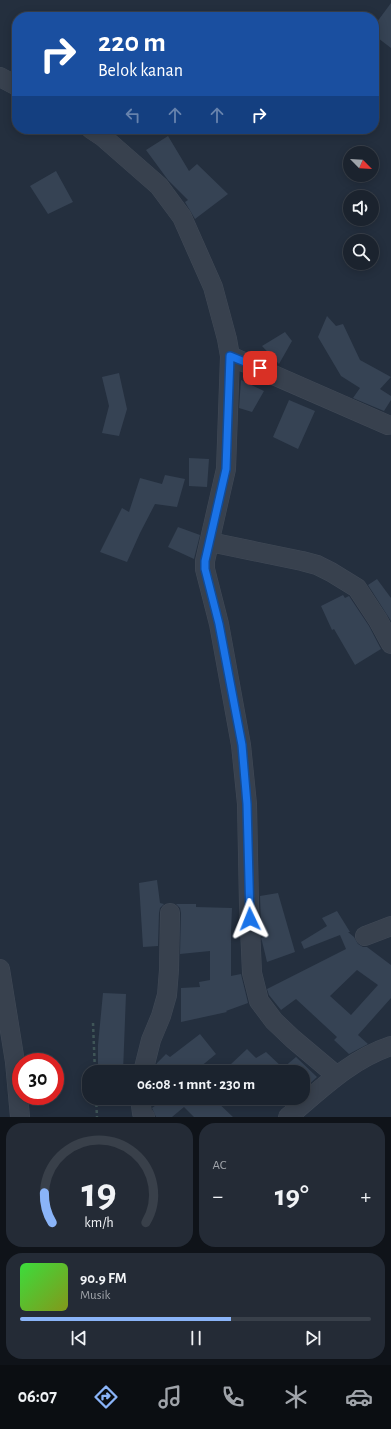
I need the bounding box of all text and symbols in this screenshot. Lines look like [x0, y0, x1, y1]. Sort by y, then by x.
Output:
icon: right [32, 28, 84, 80]
text: 220 m [98, 29, 166, 57]
text: Belok kanan [98, 62, 183, 80]
icon: left [122, 104, 144, 126]
icon: ahead [164, 104, 186, 126]
icon: ahead [206, 104, 228, 126]
icon: right [248, 104, 270, 126]
north arrow [343, 146, 379, 182]
map controls [343, 146, 379, 270]
button: sound [343, 190, 379, 226]
button: search [343, 234, 379, 270]
pin [243, 351, 277, 385]
icon: arrive [249, 357, 271, 379]
position arrow [229, 898, 271, 940]
speed limit sign: 30 [12, 1053, 64, 1105]
text: 06:08 · 1 mnt · 230 m [137, 1077, 255, 1092]
text: AC [213, 1159, 227, 1172]
text: 19 [82, 1173, 117, 1214]
text: 19° [275, 1181, 309, 1211]
text: − [213, 1185, 223, 1207]
text: + [360, 1185, 371, 1207]
text: km/h [85, 1216, 114, 1230]
text: 90.9 FM [80, 1271, 127, 1286]
text: Musik [80, 1289, 111, 1302]
icon: previous [68, 1327, 90, 1349]
icon: pause [185, 1327, 207, 1349]
icon: next [302, 1327, 324, 1349]
icon: directions [92, 1383, 120, 1411]
icon: music [156, 1383, 184, 1411]
icon: phone [219, 1383, 247, 1411]
icon: climate [282, 1383, 310, 1411]
icon: car [345, 1383, 373, 1411]
text: 06:07 [18, 1388, 57, 1406]

